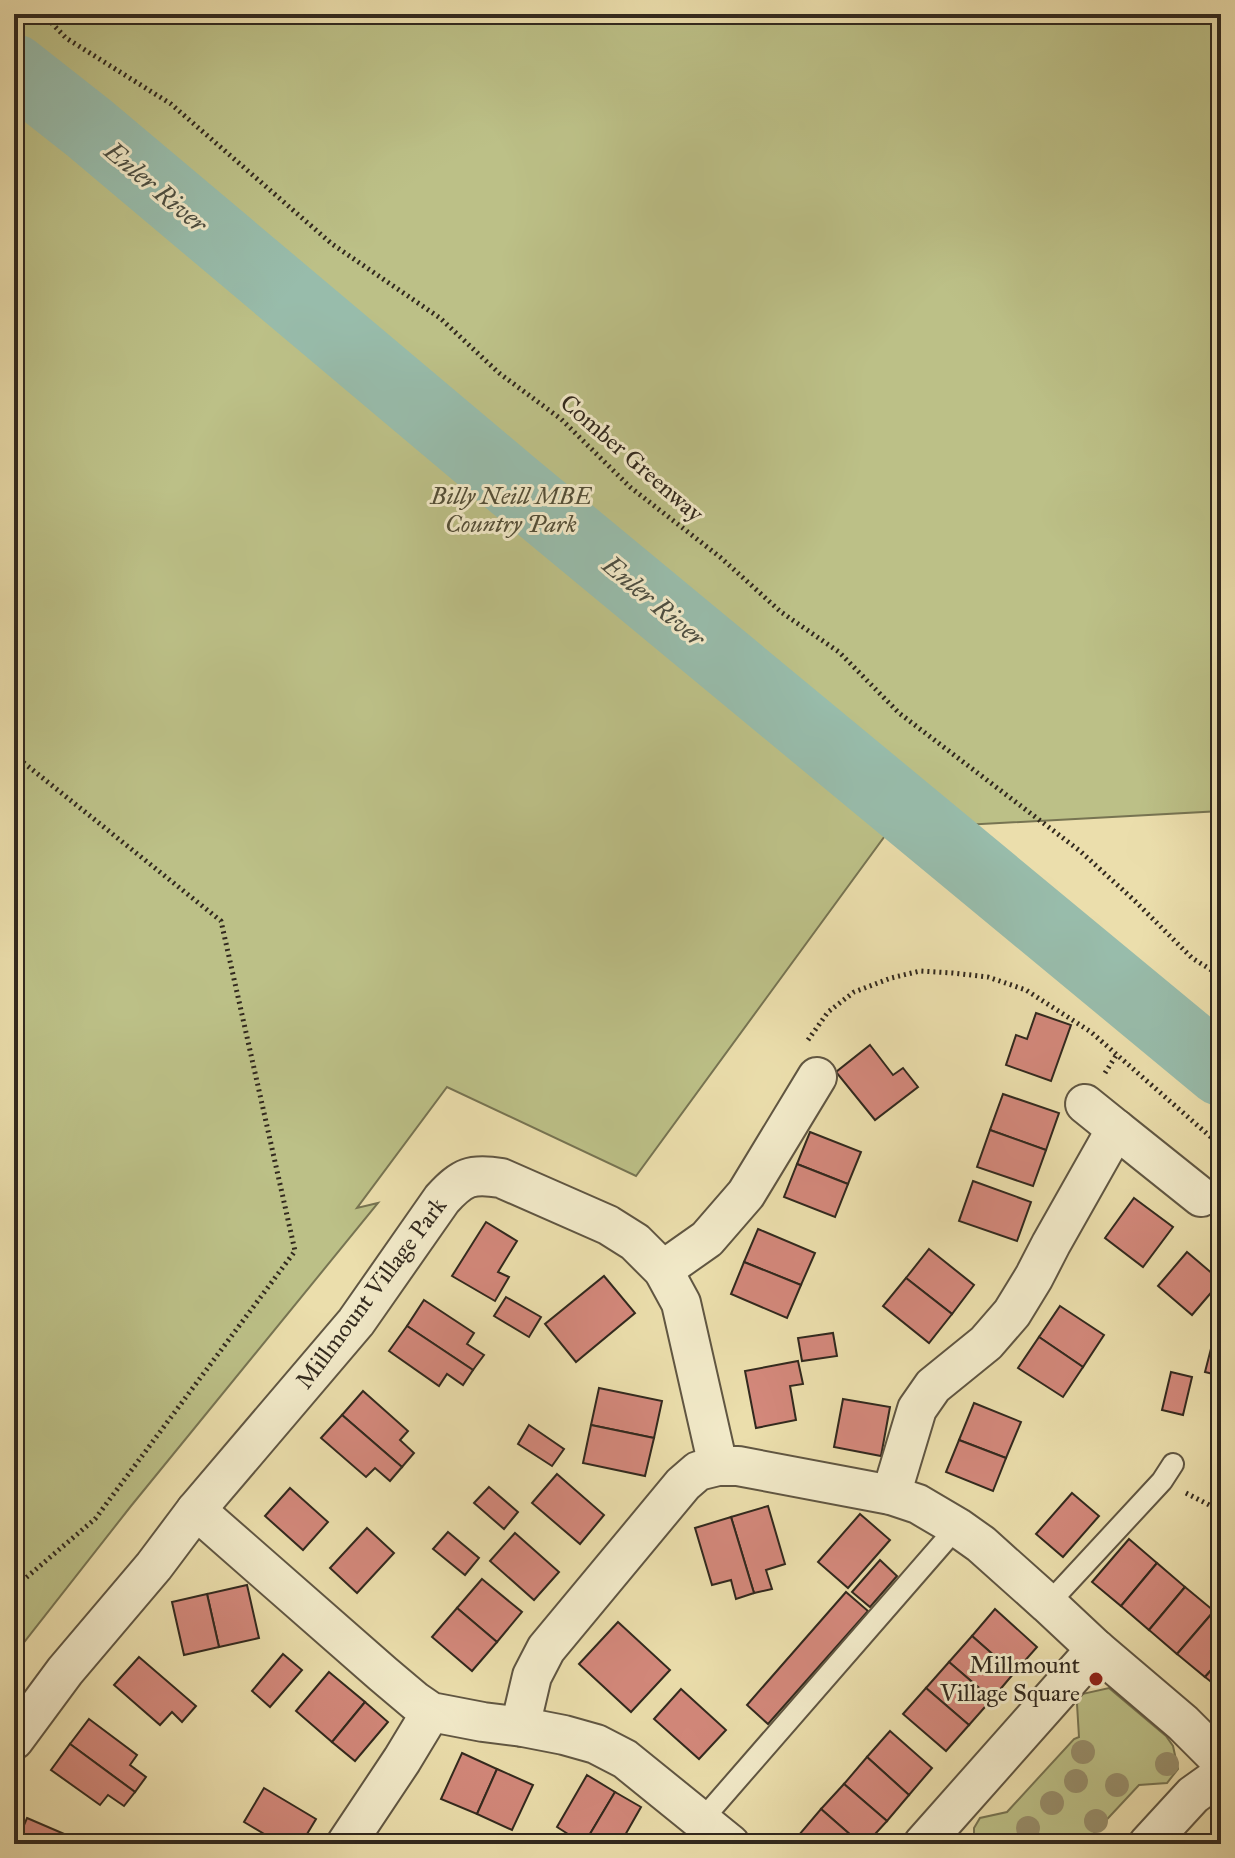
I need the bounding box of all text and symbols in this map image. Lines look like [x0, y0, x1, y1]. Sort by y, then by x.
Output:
water label: Enler River [97, 134, 215, 240]
street label: Comber Greenway [554, 388, 710, 529]
park label: Billy Neill MBE Country Park [430, 481, 592, 539]
water label: Enler River [595, 548, 713, 654]
street label: Millmount Village Park [289, 1191, 453, 1395]
place label: Millmount Village Square [939, 1650, 1080, 1708]
marker: Millmount Village Square [1087, 1670, 1105, 1688]

